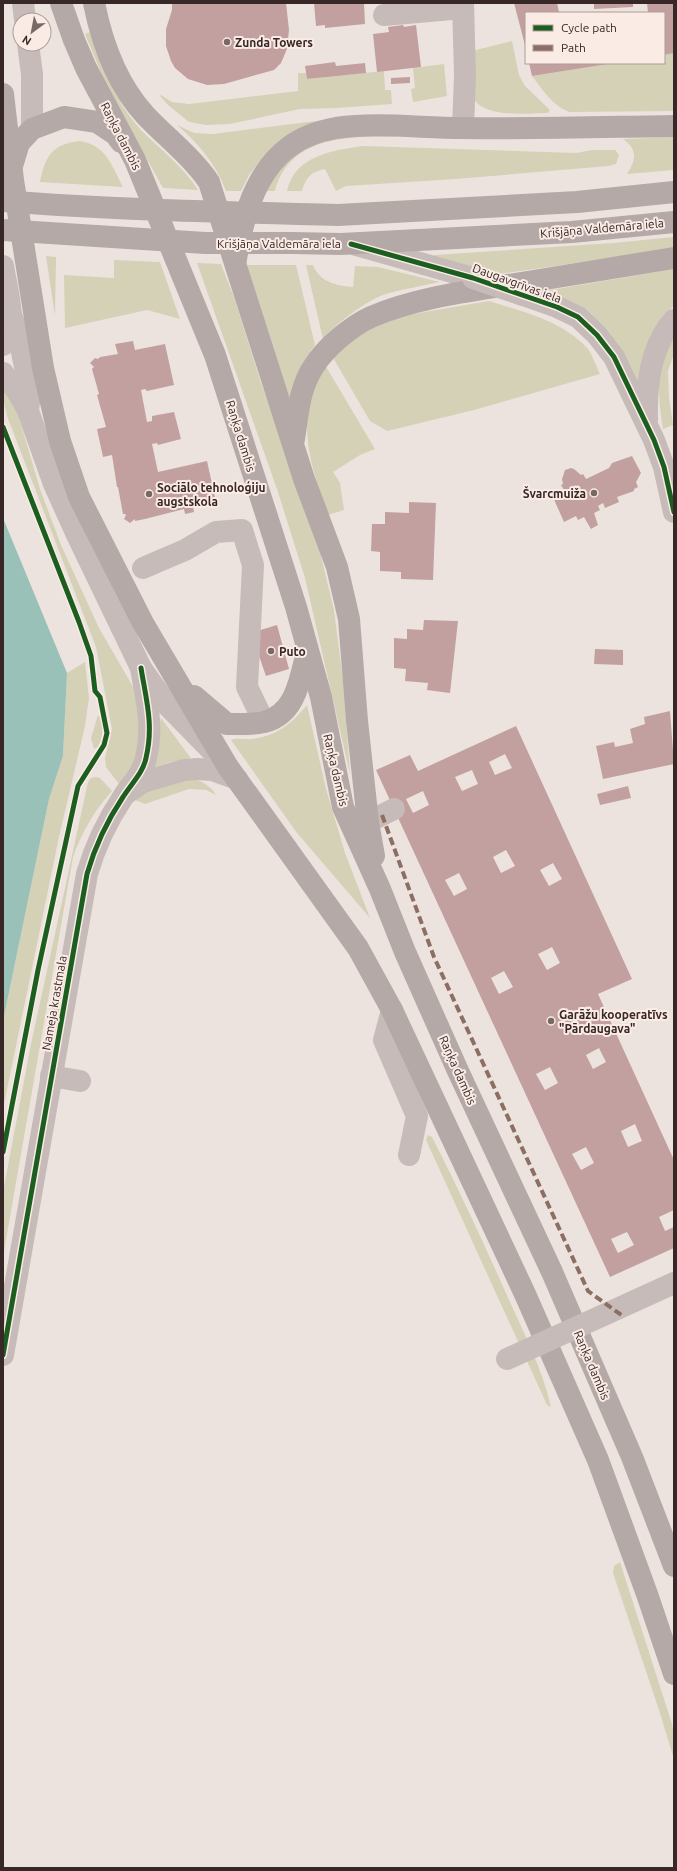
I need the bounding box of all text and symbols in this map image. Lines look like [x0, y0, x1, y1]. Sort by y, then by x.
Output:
north arrow [12, 12, 52, 52]
legend [525, 12, 665, 64]
text: Cycle path [561, 21, 617, 34]
text: N [20, 33, 33, 48]
place label: Zunda Towers [235, 36, 313, 49]
marker: Zunda Towers [222, 37, 232, 47]
text: Path [561, 41, 586, 54]
street label: Raņķa dambis [98, 100, 144, 172]
street label: Krišjāņa Valdemāra iela [540, 216, 664, 240]
street label: Krišjāņa Valdemāra iela [217, 237, 341, 250]
street label: Daugavgrīvas iela [471, 261, 563, 305]
street label: Raņķa dambis [224, 399, 258, 473]
place label: Sociālo tehnoloģiju augstskola [157, 481, 266, 508]
place label: Švarcmuiža [523, 485, 586, 500]
marker: Švarcmuiža [589, 488, 599, 498]
marker: Sociālo tehnoloģiju augstskola [144, 489, 154, 499]
place label: Puto [279, 645, 306, 658]
marker: Puto [266, 646, 276, 656]
street label: Raņķa dambis [321, 732, 351, 808]
street label: Nameja krastmala [39, 955, 69, 1051]
place label: Garāžu kooperatīvs "Pārdaugava" [559, 1008, 668, 1035]
marker: Garāžu kooperatīvs "Pārdaugava" [546, 1016, 556, 1026]
street label: Raņķa dambis [437, 1033, 479, 1107]
street label: Raņķa dambis [572, 1328, 612, 1402]

